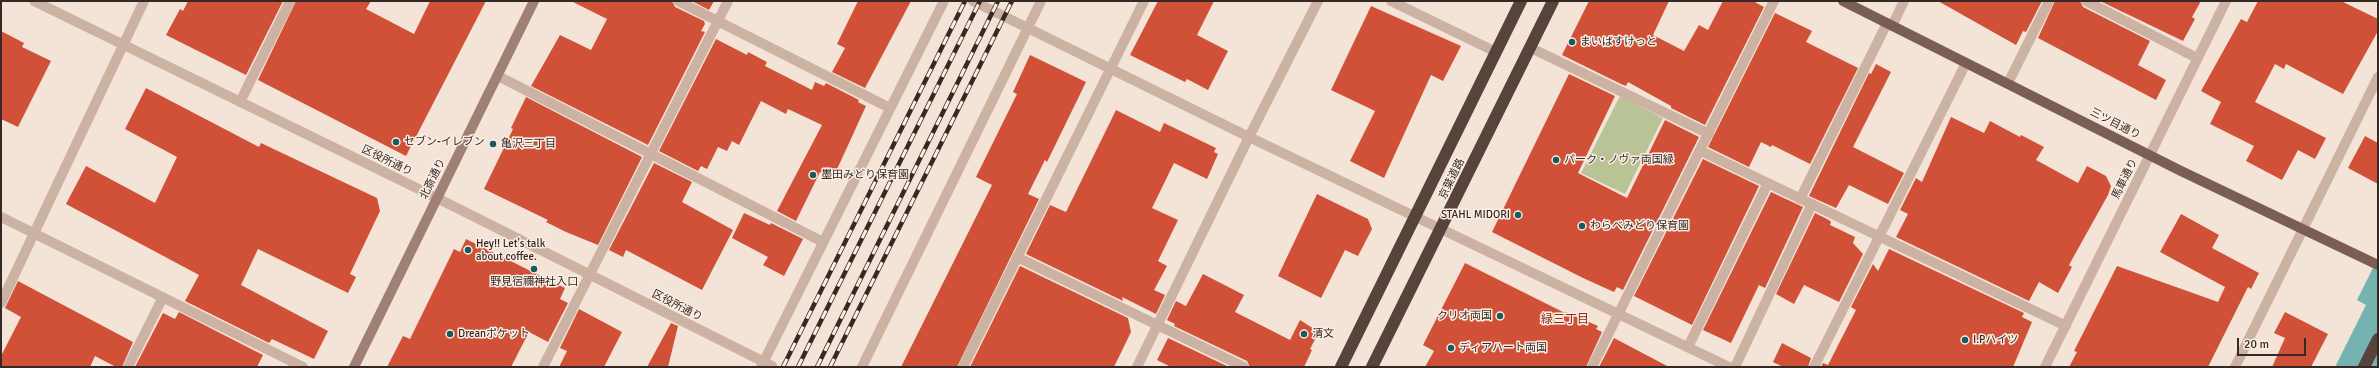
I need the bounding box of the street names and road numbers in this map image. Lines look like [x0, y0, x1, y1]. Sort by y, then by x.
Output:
street label: 三ツ目通り [2088, 106, 2142, 142]
street label: 区役所通り [359, 143, 415, 179]
street label: 北斎通り [417, 156, 449, 202]
street label: 京葉道路 [1436, 156, 1468, 202]
street label: 馬車通り [2109, 156, 2141, 202]
street label: 区役所通り [650, 288, 704, 324]

